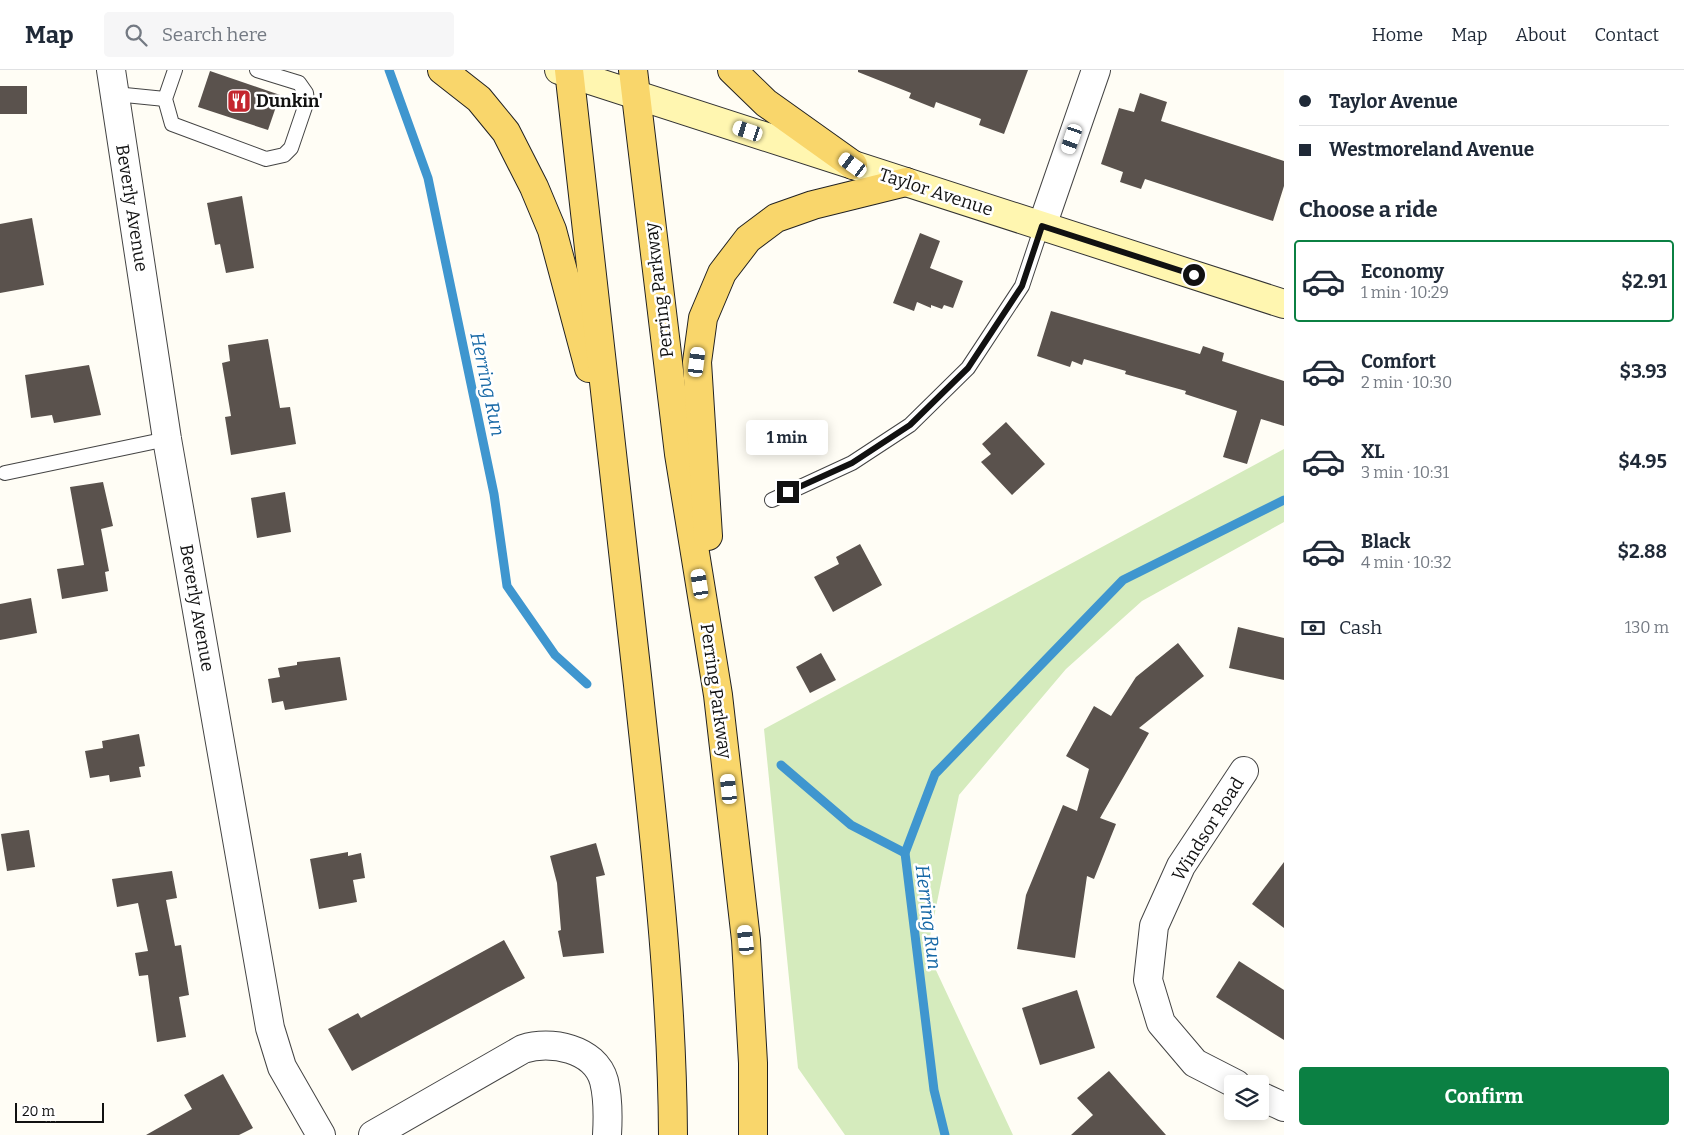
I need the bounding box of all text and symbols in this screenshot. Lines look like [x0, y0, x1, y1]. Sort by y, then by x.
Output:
search box [104, 12, 454, 57]
text: Map [25, 21, 74, 49]
icon: search [122, 21, 150, 49]
text: Search here [162, 23, 267, 46]
text: Home [1372, 24, 1423, 46]
text: Map [1451, 24, 1487, 46]
text: About [1515, 24, 1566, 46]
text: Contact [1594, 24, 1659, 46]
restaurant icon: Dunkin' [226, 88, 252, 114]
place label: Dunkin' [256, 90, 323, 112]
text: Taylor Avenue [1329, 90, 1458, 113]
car [731, 119, 764, 143]
car [1060, 122, 1083, 156]
text: Westmoreland Avenue [1329, 138, 1534, 161]
street label: Beverly Avenue [111, 143, 153, 273]
car [836, 150, 869, 180]
street label: Taylor Avenue [876, 163, 996, 221]
text: Choose a ride [1299, 196, 1438, 223]
street label: Perring Parkway [640, 220, 678, 359]
icon: car [1301, 259, 1346, 304]
text: Economy [1361, 260, 1444, 283]
route start [1183, 264, 1205, 286]
text: $2.91 [1621, 270, 1667, 293]
text: 1 min · 10:29 [1361, 283, 1449, 302]
water label: Herring Run [465, 330, 510, 438]
car [687, 346, 706, 378]
icon: car [1301, 349, 1346, 394]
text: Comfort [1361, 350, 1436, 373]
text: $3.93 [1619, 360, 1667, 383]
text: 2 min · 10:30 [1361, 373, 1452, 392]
callout: 1 min [747, 420, 829, 454]
text: 1 min [767, 428, 807, 447]
icon: car [1301, 439, 1346, 484]
text: XL [1361, 440, 1385, 463]
text: $4.95 [1618, 450, 1667, 473]
text: 3 min · 10:31 [1361, 463, 1449, 482]
route end [777, 481, 799, 503]
icon: car [1301, 529, 1346, 574]
text: Black [1361, 530, 1411, 553]
text: $2.88 [1617, 540, 1667, 563]
street label: Beverly Avenue [175, 543, 219, 673]
text: 4 min · 10:32 [1361, 553, 1451, 572]
car [690, 568, 709, 600]
icon: cash [1299, 614, 1327, 642]
text: Cash [1339, 616, 1382, 639]
text: 130 m [1625, 618, 1669, 637]
street label: Perring Parkway [696, 622, 736, 761]
car [719, 773, 738, 805]
street label: Windsor Road [1167, 773, 1249, 885]
water label: Herring Run [911, 863, 946, 971]
car [736, 924, 755, 956]
button: Confirm [1299, 1067, 1669, 1125]
map controls [1224, 1075, 1269, 1120]
button: layers [1224, 1075, 1269, 1120]
scale bar [15, 1100, 104, 1123]
text: 20 m [22, 1103, 55, 1120]

